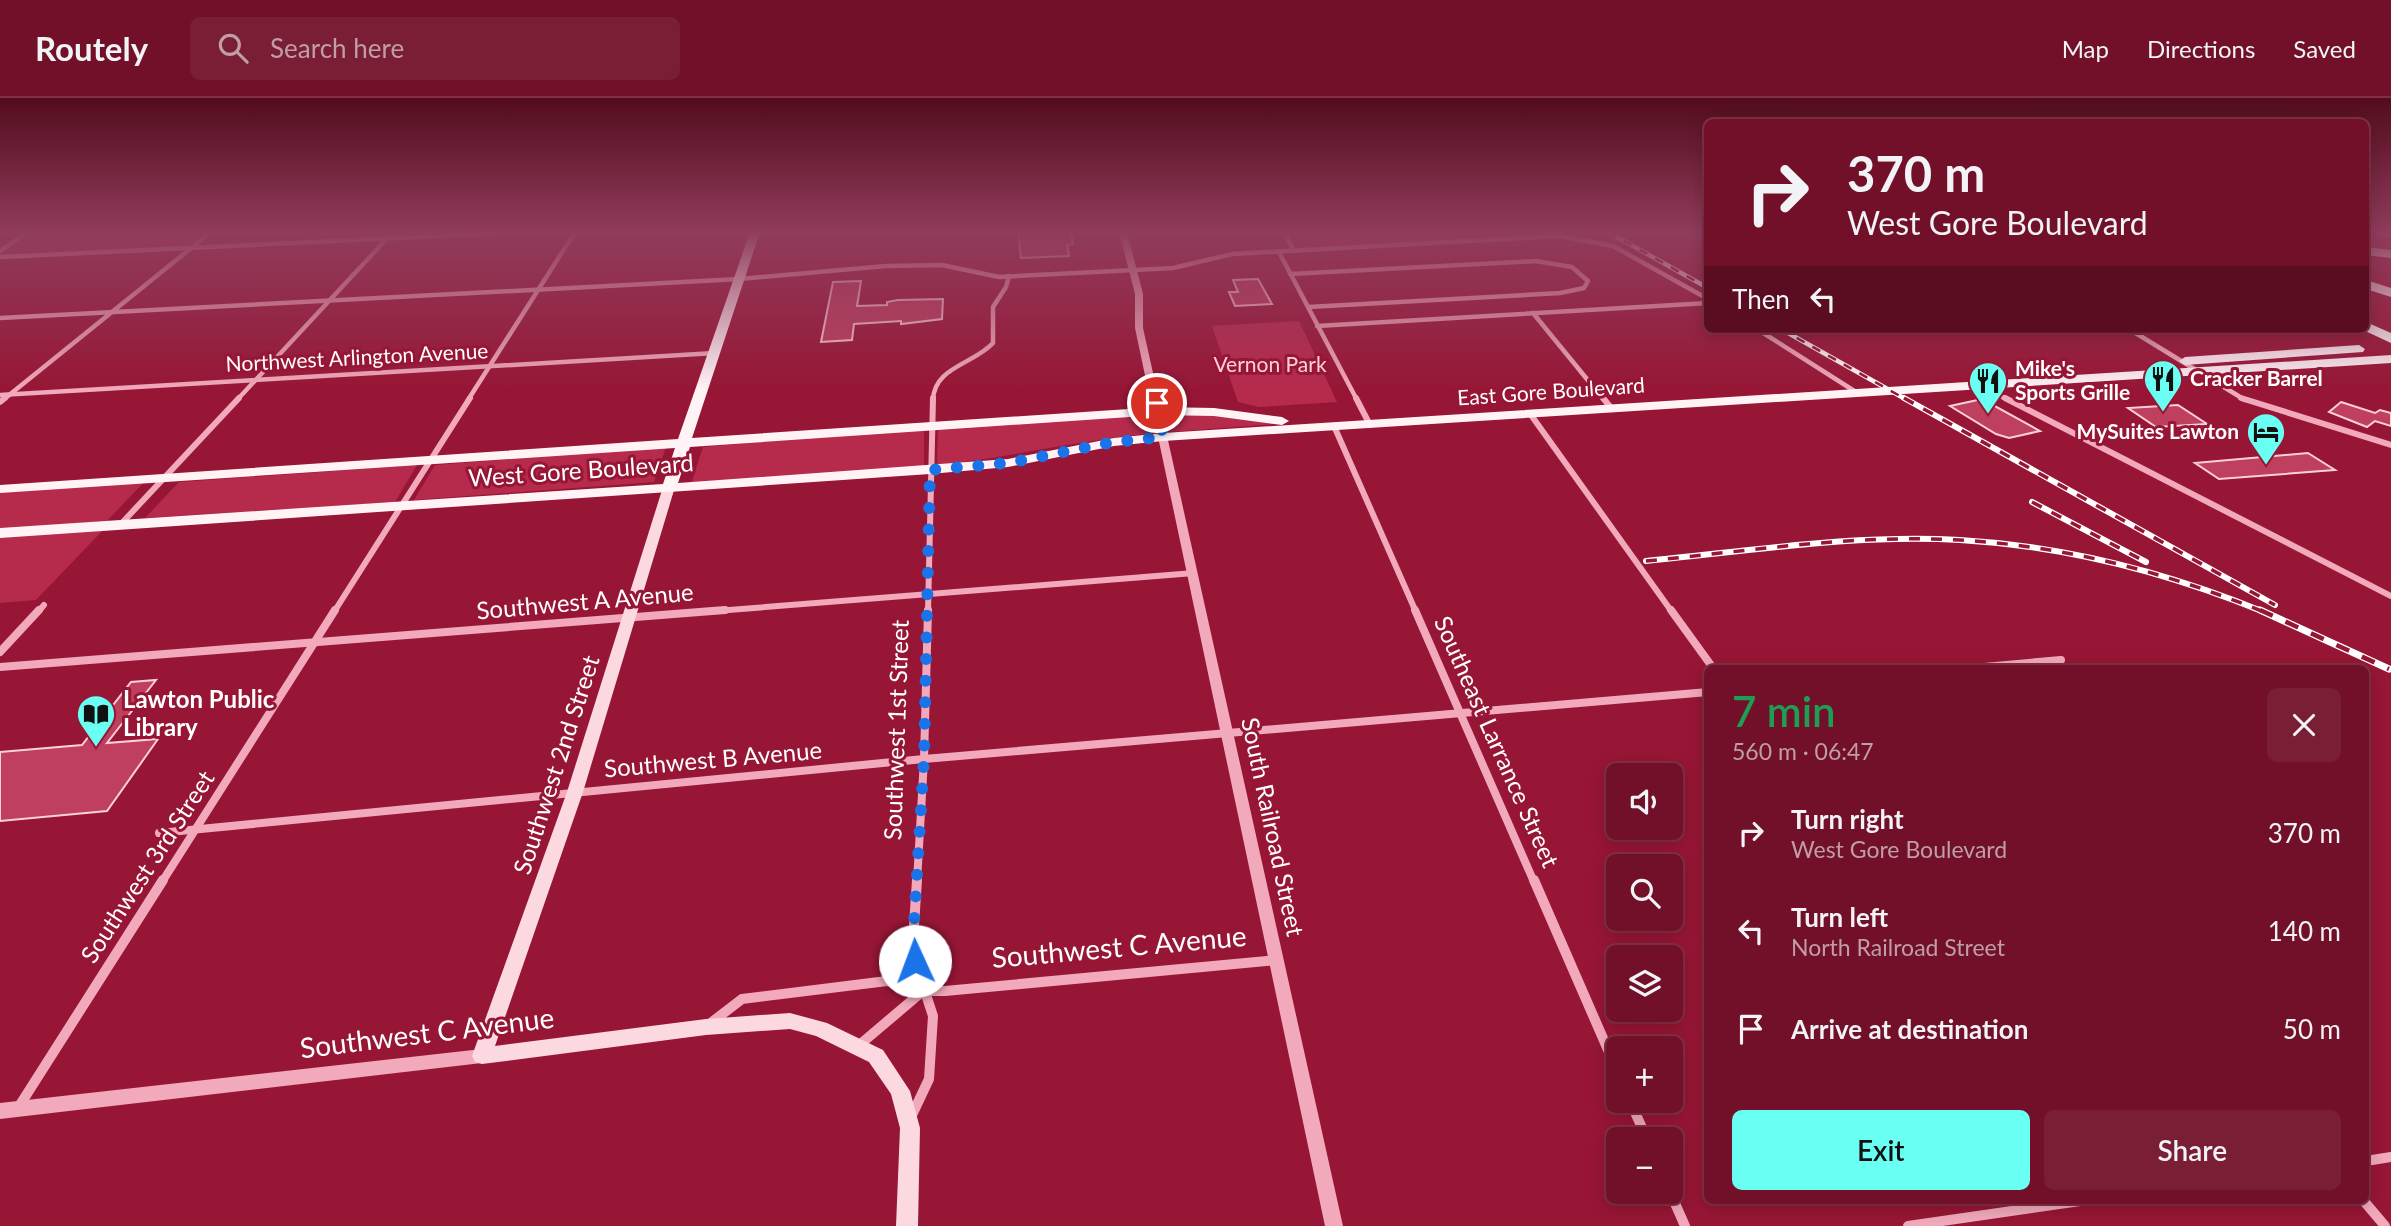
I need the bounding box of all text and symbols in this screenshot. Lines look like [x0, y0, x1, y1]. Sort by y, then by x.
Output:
search box [190, 17, 680, 80]
text: Routely [35, 28, 148, 68]
icon: search [214, 29, 252, 67]
text: Search here [270, 32, 404, 64]
text: Map [2062, 34, 2109, 63]
text: Directions [2147, 34, 2255, 63]
text: Saved [2293, 34, 2356, 63]
text: 370 m [1847, 144, 1985, 202]
icon: right [1732, 147, 1823, 238]
text: West Gore Boulevard [1847, 203, 2148, 242]
icon: left [1804, 280, 1842, 318]
text: Then [1732, 283, 1790, 315]
street label: Northwest Arlington Avenue [225, 337, 489, 376]
park label: Vernon Park [1213, 351, 1327, 376]
place label: Mike's Sports Grille [2015, 355, 2130, 404]
restaurant icon: Cracker Barrel [2142, 358, 2184, 413]
restaurant icon: Mike's Sports Grille [1967, 360, 2009, 415]
place label: Cracker Barrel [2190, 365, 2323, 390]
street label: East Gore Boulevard [1456, 371, 1646, 410]
pin [1127, 373, 1187, 433]
icon: arrive [1138, 384, 1176, 422]
hotel icon: MySuites Lawton [2245, 411, 2287, 466]
place label: MySuites Lawton [2077, 418, 2239, 443]
street label: West Gore Boulevard [467, 447, 694, 492]
street label: Southwest A Avenue [475, 577, 695, 624]
street label: Southeast Larrance Street [1429, 611, 1566, 872]
street label: Southwest 1st Street [877, 619, 914, 841]
street label: Southwest 2nd Street [506, 651, 605, 878]
place label: Lawton Public Library [123, 684, 275, 741]
text: 7 min [1732, 686, 1836, 736]
button: close [2267, 688, 2341, 762]
library icon: Lawton Public Library [75, 693, 117, 748]
street label: South Railroad Street [1236, 715, 1311, 939]
street label: Southwest B Avenue [603, 735, 823, 782]
text: 560 m · 06:47 [1732, 737, 1874, 765]
map controls [1606, 763, 1683, 1204]
button: sound [1606, 763, 1683, 840]
street label: Southwest 3rd Street [74, 764, 220, 968]
text: Turn right [1791, 803, 1904, 835]
icon: right [1732, 814, 1770, 852]
text: 370 m [2268, 817, 2341, 849]
text: West Gore Boulevard [1791, 835, 2007, 863]
button: search [1606, 854, 1683, 931]
text: Turn left [1791, 901, 1888, 933]
icon: left [1732, 912, 1770, 950]
text: 140 m [2268, 915, 2341, 947]
street label: Southwest C Avenue [990, 918, 1248, 974]
position arrow [878, 924, 952, 998]
text: North Railroad Street [1791, 933, 2005, 961]
button: layers [1606, 945, 1683, 1022]
street label: Southwest C Avenue [298, 1000, 556, 1064]
icon: arrive [1732, 1010, 1770, 1048]
text: Arrive at destination [1791, 1013, 2028, 1045]
text: 50 m [2283, 1013, 2341, 1045]
button: + [1606, 1036, 1683, 1113]
button: Exit [1732, 1110, 2030, 1190]
button: Share [2044, 1110, 2341, 1190]
button: − [1606, 1127, 1683, 1204]

